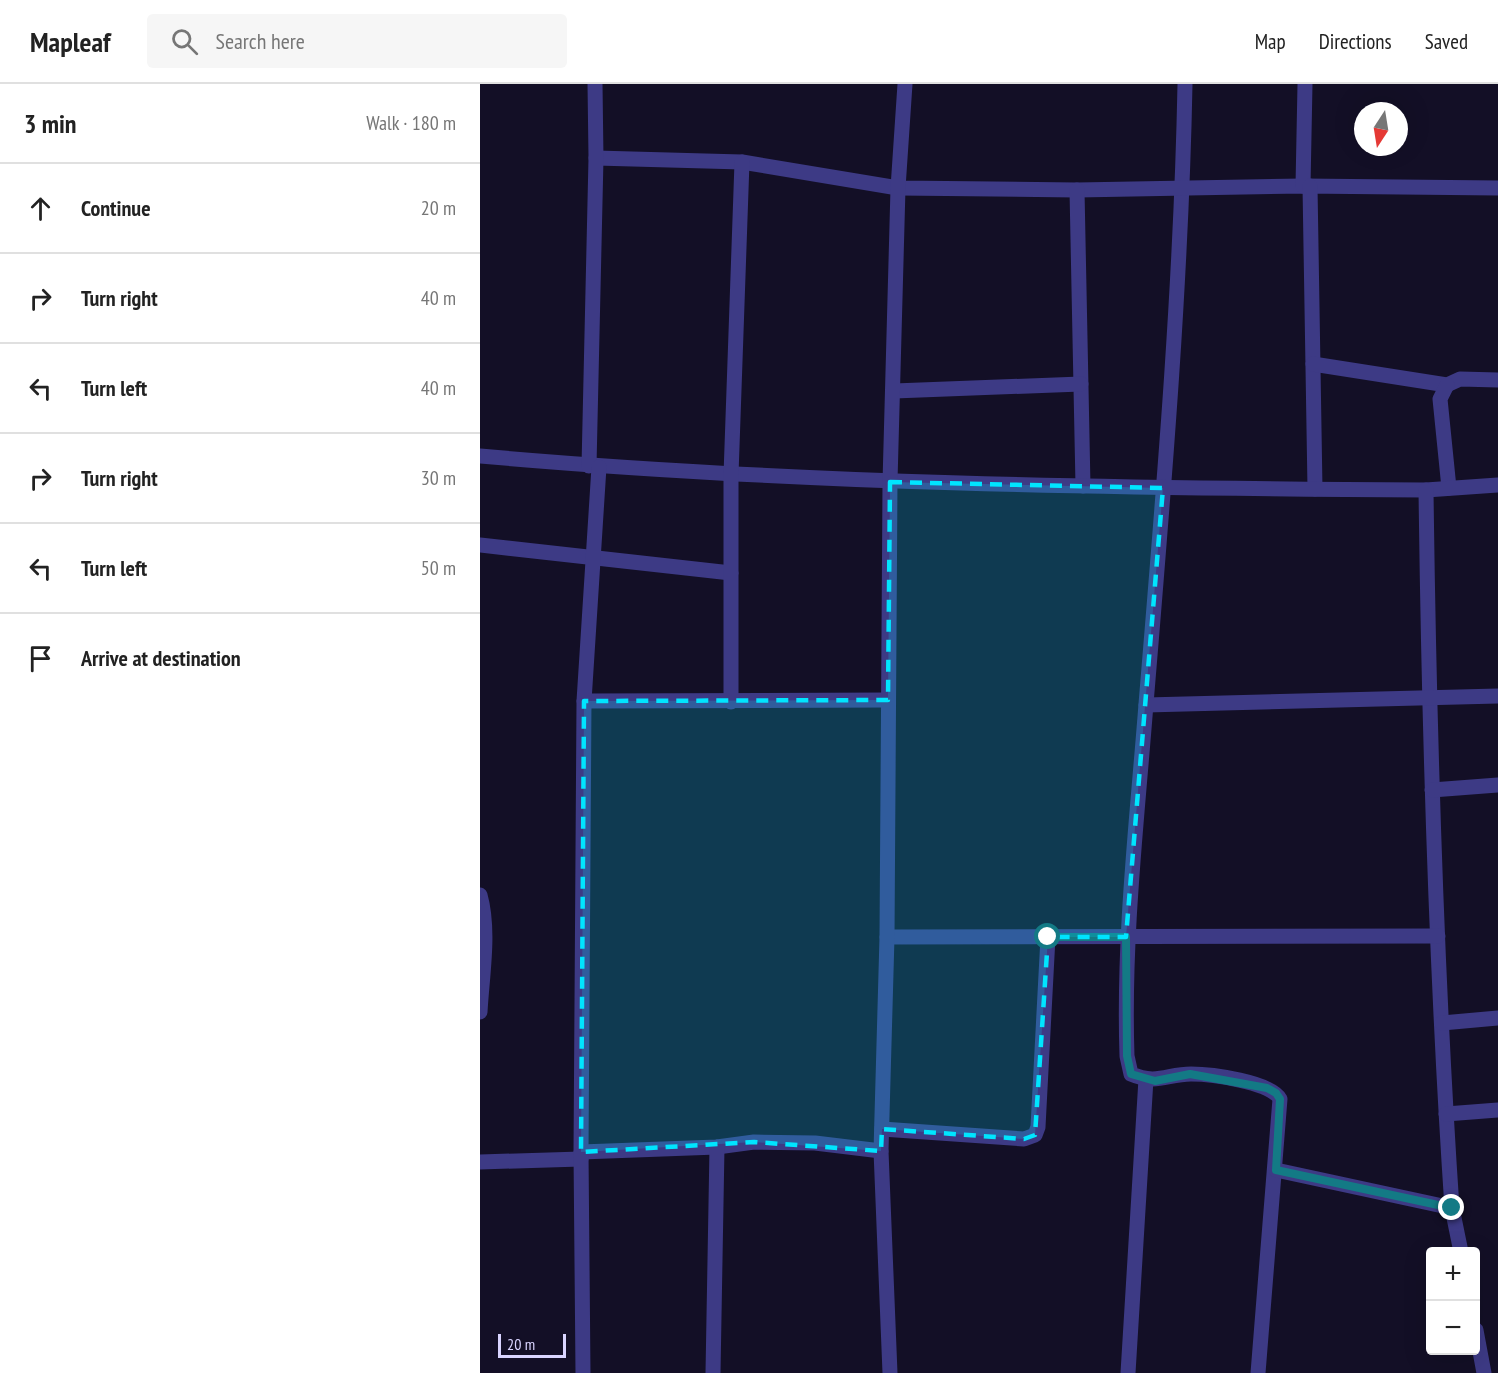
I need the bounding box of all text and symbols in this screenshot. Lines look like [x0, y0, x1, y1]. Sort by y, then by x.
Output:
search box [147, 14, 567, 68]
text: Mapleaf [30, 23, 111, 60]
icon: search [168, 25, 201, 58]
text: Search here [216, 27, 305, 55]
text: Map [1255, 28, 1286, 55]
text: Directions [1319, 28, 1392, 55]
text: Saved [1425, 28, 1468, 55]
north arrow [1354, 102, 1408, 156]
text: 3 min [24, 107, 77, 140]
text: Walk · 180 m [366, 110, 456, 136]
icon: ahead [24, 192, 57, 225]
text: Continue [81, 194, 151, 222]
text: 20 m [421, 195, 456, 221]
icon: right [24, 282, 57, 315]
text: Turn right [81, 284, 158, 312]
text: 40 m [421, 285, 456, 311]
icon: left [24, 372, 57, 405]
text: Turn left [81, 374, 147, 402]
text: 40 m [421, 375, 456, 401]
icon: right [24, 462, 57, 495]
text: Turn right [81, 464, 158, 492]
text: 30 m [421, 465, 456, 491]
icon: left [24, 552, 57, 585]
text: Turn left [81, 554, 147, 582]
text: 50 m [421, 555, 456, 581]
icon: arrive [24, 642, 57, 675]
text: Arrive at destination [81, 644, 241, 672]
route start [1034, 923, 1060, 949]
route end [1438, 1194, 1464, 1220]
map controls [1426, 1247, 1480, 1355]
button: + [1426, 1247, 1480, 1301]
button: − [1426, 1301, 1480, 1355]
scale bar [498, 1331, 566, 1358]
text: 20 m [507, 1334, 535, 1354]

